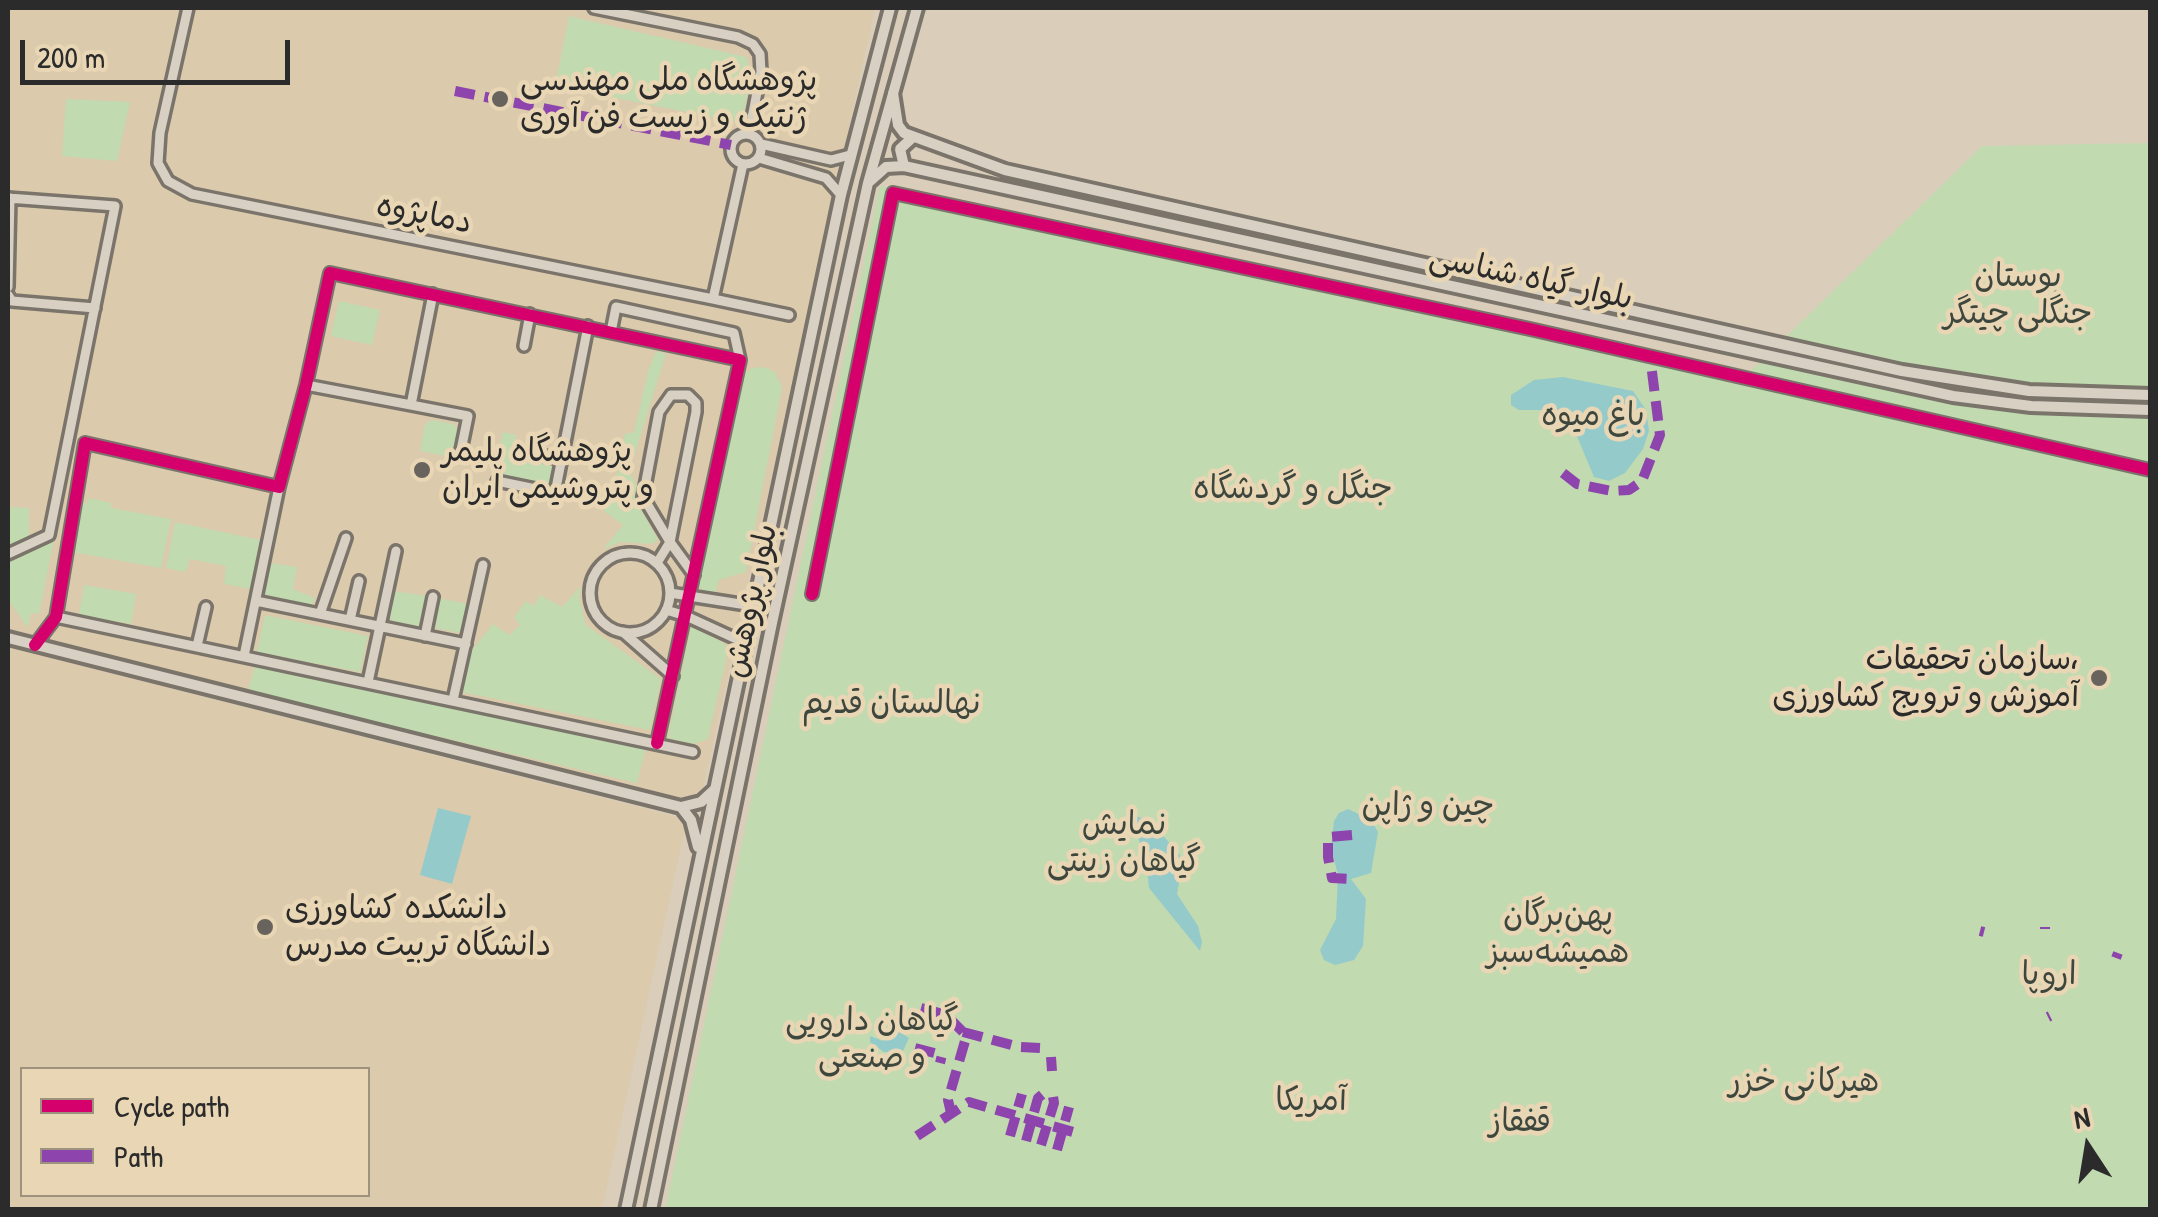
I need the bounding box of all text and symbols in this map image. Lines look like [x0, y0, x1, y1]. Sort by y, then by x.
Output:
scale bar [25, 20, 295, 82]
text: 200 m [37, 37, 105, 77]
place label: پژوهشگاه ملی مهندسی ژنتیک و زیست فن آوری [520, 62, 817, 137]
marker: پژوهشگاه ملی مهندسی ژنتیک و زیست فن آوری [489, 88, 511, 110]
street label: دماپژوه [373, 187, 475, 243]
street label: بلوار گیاه شناسی [1426, 239, 1636, 319]
park label: بوستان جنگلی چیتگر [1944, 258, 2092, 333]
park label: باغ میوه [1541, 397, 1645, 435]
place label: پژوهشگاه پلیمر و پتروشیمی ایران [442, 433, 654, 508]
marker: پژوهشگاه پلیمر و پتروشیمی ایران [411, 459, 433, 481]
park label: جنگل و گردشگاه [1193, 470, 1393, 508]
street label: بلوار پژوهش [717, 521, 787, 681]
place label: سازمان تحقیقات، آموزش و ترویج کشاورزی [1772, 641, 2079, 716]
marker: سازمان تحقیقات، آموزش و ترویج کشاورزی [2088, 667, 2110, 689]
park label: نهالستان قدیم [802, 685, 982, 723]
park label: چین و ژاپن [1362, 787, 1494, 825]
park label: نمایش گیاهان زینتی [1047, 806, 1201, 881]
place label: دانشکده کشاورزی دانشگاه تربیت مدرس [285, 890, 551, 965]
park label: پهن‌برگان همیشه‌سبز [1487, 897, 1629, 972]
marker: دانشکده کشاورزی دانشگاه تربیت مدرس [254, 916, 276, 938]
park label: اروپا [2021, 956, 2077, 994]
park label: گیاهان دارویی و صنعتی [785, 1002, 959, 1077]
park label: هیرکانی خزر [1729, 1063, 1879, 1101]
legend [20, 1067, 370, 1197]
park label: آمریکا [1275, 1082, 1347, 1120]
text: Cycle path [114, 1086, 229, 1126]
north arrow [2038, 1097, 2138, 1197]
text: N [2071, 1098, 2093, 1138]
park label: قفقاز [1489, 1103, 1551, 1141]
text: Path [114, 1136, 163, 1176]

